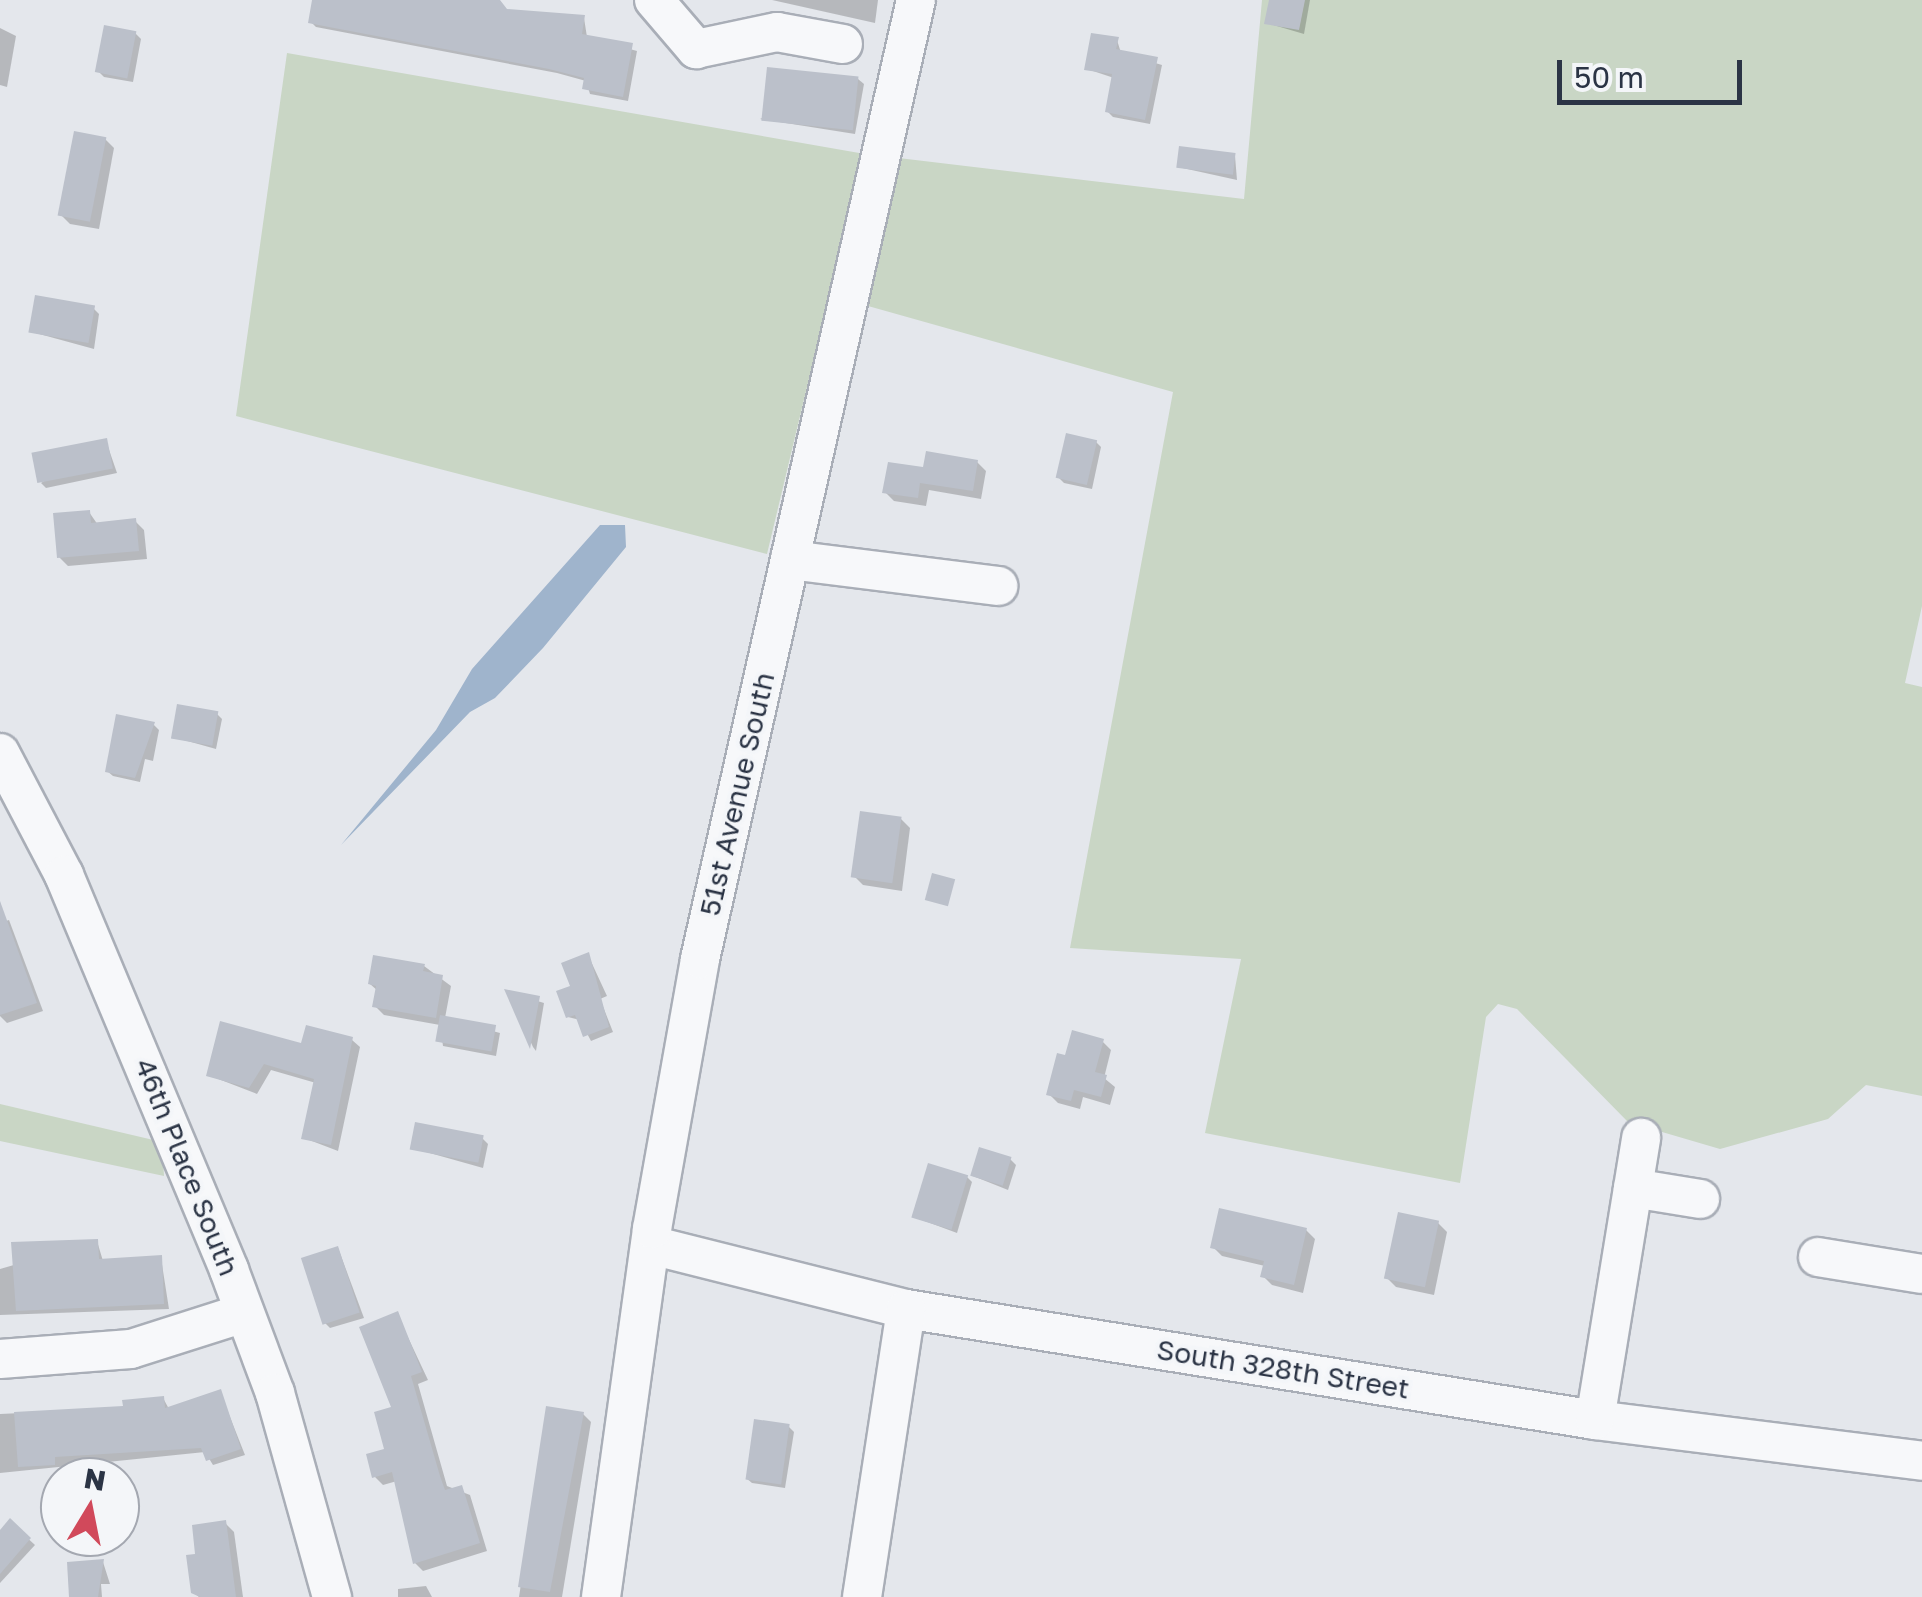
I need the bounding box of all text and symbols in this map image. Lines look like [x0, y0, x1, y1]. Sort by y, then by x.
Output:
scale bar [1562, 40, 1747, 102]
text: 50 m [1574, 59, 1644, 95]
street label: 51st Avenue South [693, 669, 781, 919]
street label: 46th Place South [128, 1054, 246, 1280]
street label: South 328th Street [1154, 1332, 1412, 1406]
north arrow [40, 1457, 140, 1557]
text: N [82, 1461, 108, 1497]

